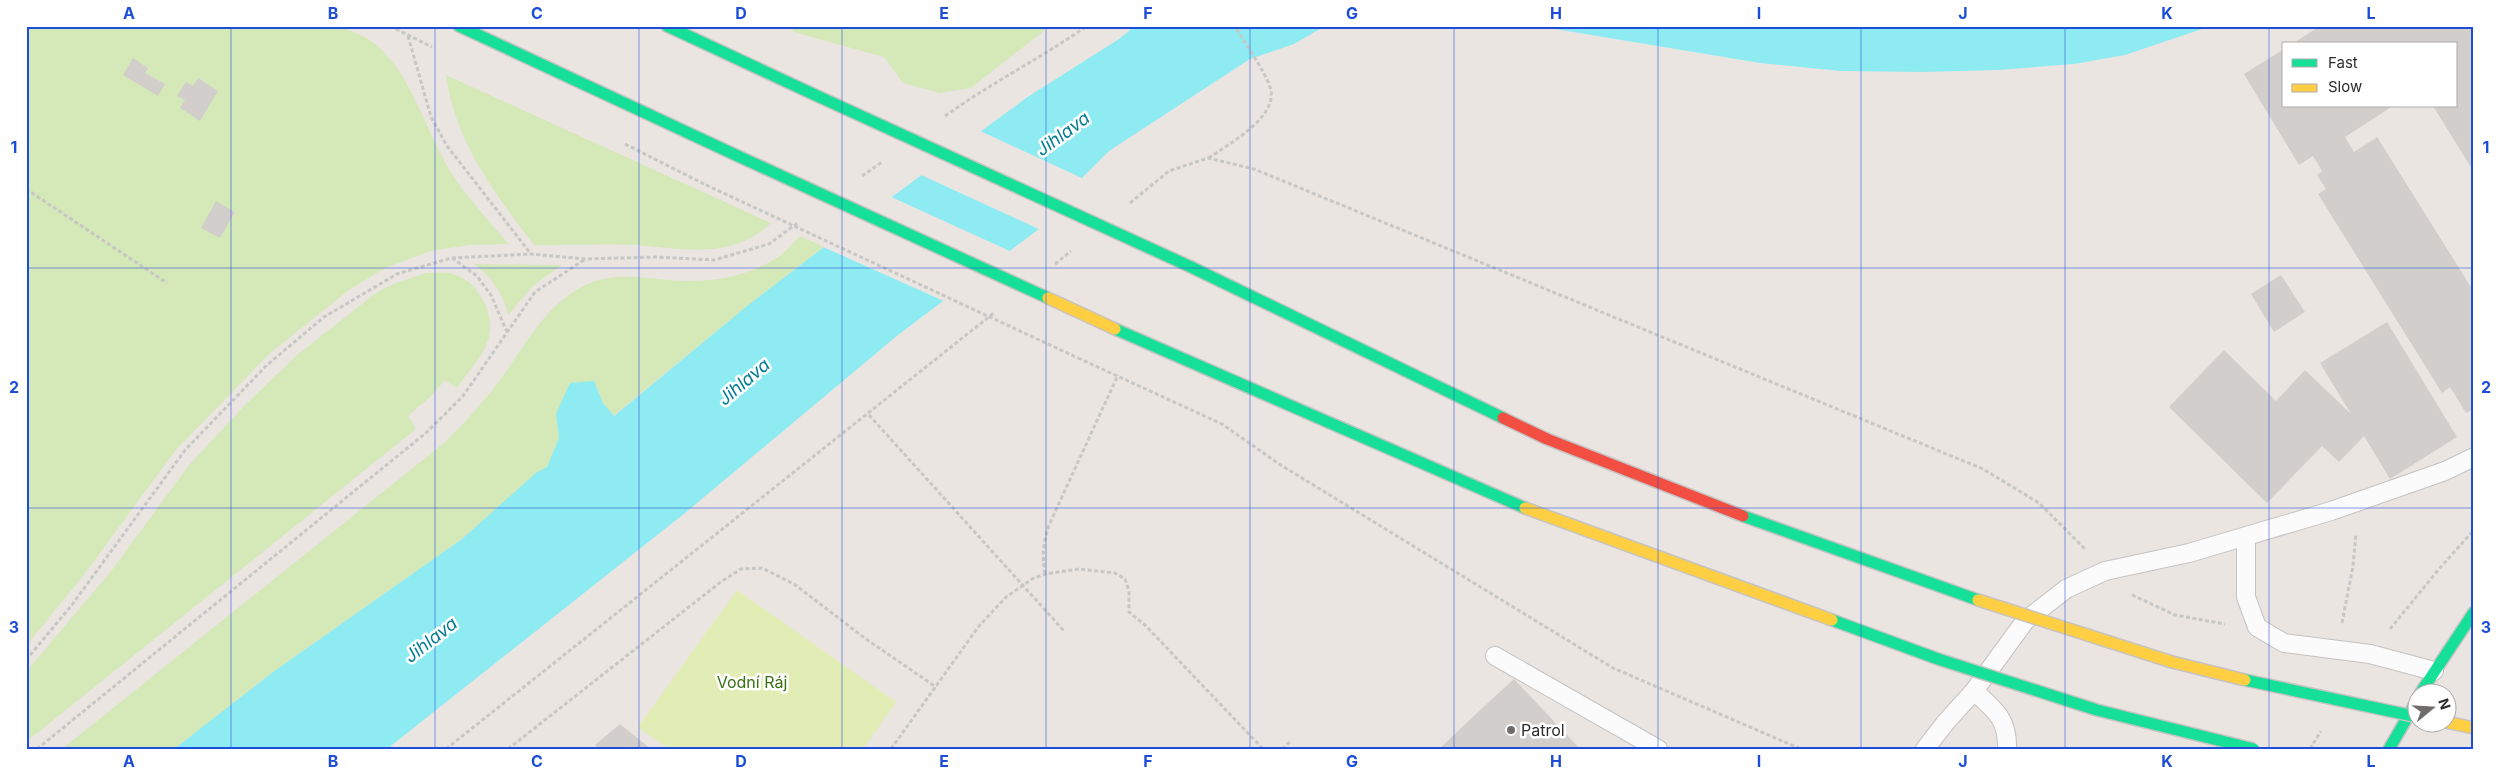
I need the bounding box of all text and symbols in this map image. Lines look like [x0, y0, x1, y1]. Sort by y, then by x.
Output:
text: A [123, 3, 135, 23]
text: B [328, 3, 338, 23]
text: C [531, 3, 543, 23]
text: D [735, 3, 747, 23]
text: E [939, 3, 949, 23]
text: F [1143, 3, 1153, 23]
text: G [1346, 3, 1358, 23]
text: H [1550, 3, 1562, 23]
text: I [1757, 3, 1761, 23]
text: J [1958, 3, 1968, 23]
text: K [2161, 3, 2173, 23]
text: L [2366, 3, 2376, 23]
legend [2282, 42, 2458, 108]
text: Fast [2328, 53, 2358, 72]
text: Slow [2328, 77, 2362, 96]
water label: Jihlava [1032, 107, 1094, 160]
text: 1 [11, 137, 17, 157]
text: 1 [2483, 137, 2489, 157]
water label: Jihlava [713, 354, 774, 409]
text: 2 [9, 377, 19, 397]
text: 2 [2481, 377, 2491, 397]
water label: Jihlava [400, 612, 461, 667]
text: 3 [9, 617, 19, 637]
text: 3 [2481, 617, 2491, 637]
park label: Vodní Ráj [717, 672, 787, 692]
north arrow [2408, 682, 2458, 732]
text: N [2435, 696, 2455, 712]
place label: Patrol [1521, 720, 1565, 740]
marker: Patrol [1505, 724, 1517, 736]
text: A [123, 751, 135, 771]
text: B [328, 751, 338, 771]
text: C [531, 751, 543, 771]
text: D [735, 751, 747, 771]
text: E [939, 751, 949, 771]
text: F [1143, 751, 1153, 771]
text: G [1346, 751, 1358, 771]
text: H [1550, 751, 1562, 771]
text: I [1757, 751, 1761, 771]
text: J [1958, 751, 1968, 771]
text: K [2161, 751, 2173, 771]
text: L [2366, 751, 2376, 771]

